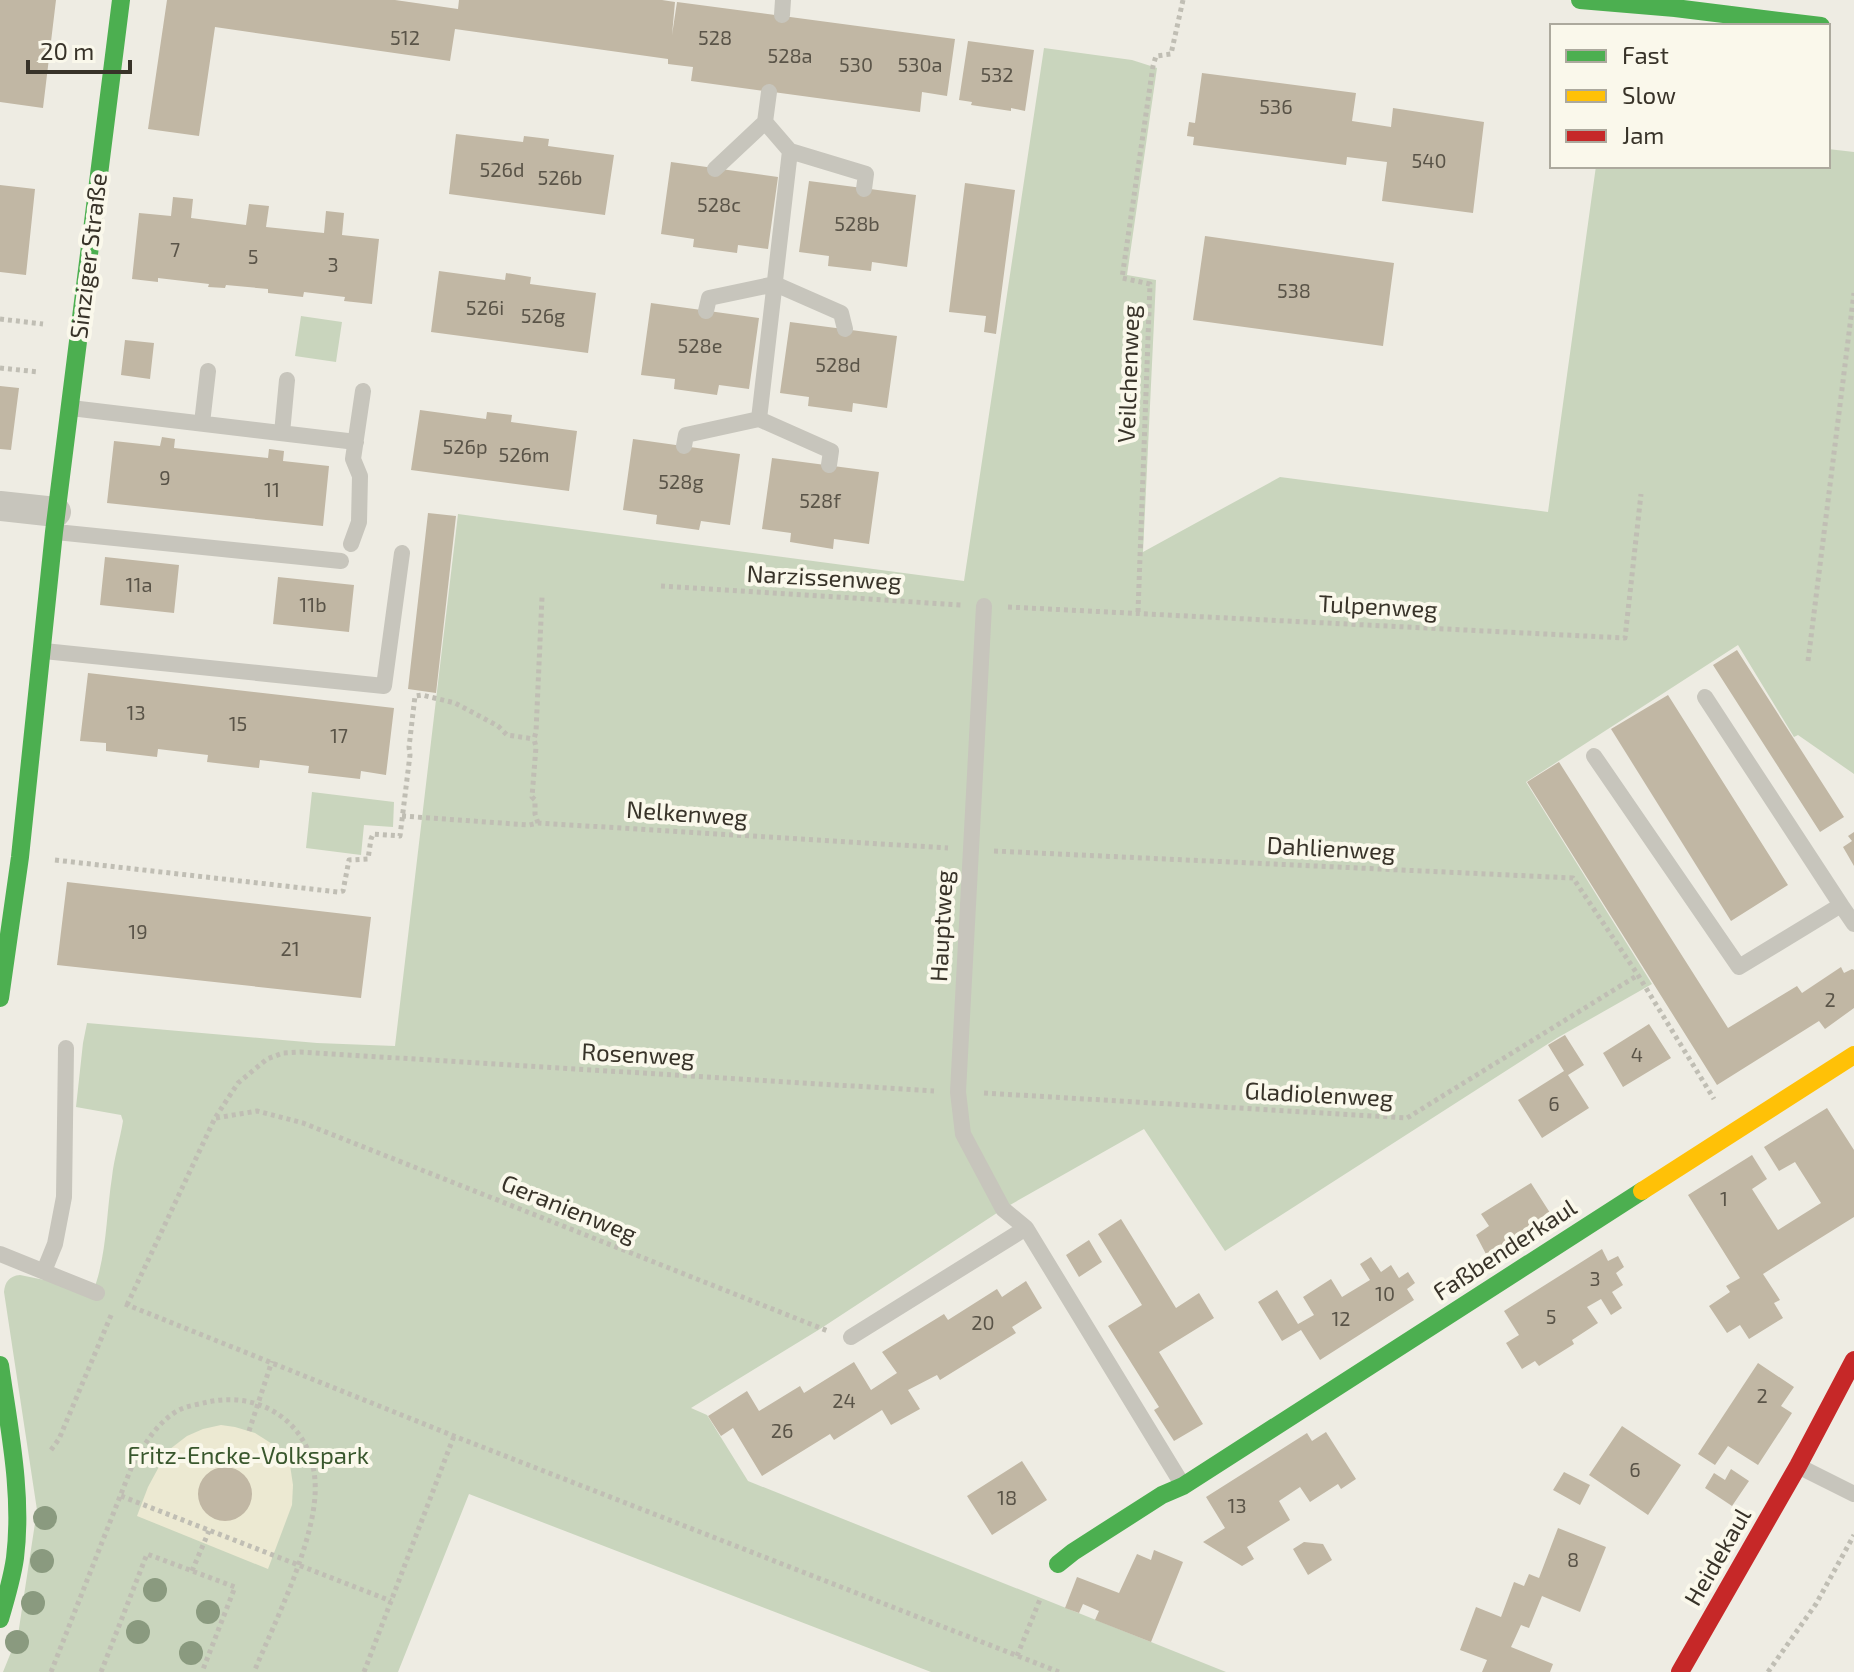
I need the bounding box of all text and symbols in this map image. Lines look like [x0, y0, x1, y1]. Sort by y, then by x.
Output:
scale bar [28, 24, 130, 74]
legend [1550, 24, 1830, 168]
house number: 512 [390, 25, 420, 49]
house number: 528 [698, 25, 732, 49]
text: 20 m [40, 36, 94, 65]
text: Fast [1622, 40, 1669, 69]
house number: 528a [767, 43, 813, 67]
house number: 530 [839, 52, 873, 76]
house number: 530a [898, 52, 942, 76]
house number: 532 [980, 62, 1014, 86]
text: Slow [1622, 80, 1676, 109]
house number: 536 [1259, 94, 1293, 118]
text: Jam [1622, 120, 1664, 149]
house number: 540 [1411, 148, 1447, 172]
house number: 526d [480, 157, 524, 181]
house number: 526b [538, 165, 582, 189]
street label: Sinziger Straße [63, 171, 112, 340]
house number: 528c [697, 192, 741, 216]
house number: 528b [834, 211, 880, 235]
house number: 7 [170, 237, 180, 261]
house number: 5 [248, 244, 258, 268]
house number: 3 [327, 252, 339, 276]
house number: 538 [1277, 278, 1311, 302]
house number: 526i [466, 295, 504, 319]
house number: 526g [521, 303, 565, 327]
street label: Veilchenweg [1111, 304, 1144, 443]
house number: 528e [678, 333, 722, 357]
house number: 528d [815, 352, 861, 376]
house number: 526p [443, 434, 488, 458]
house number: 526m [499, 442, 549, 466]
house number: 9 [159, 465, 171, 489]
house number: 528g [658, 469, 704, 493]
house number: 11 [264, 477, 280, 501]
house number: 528f [799, 488, 841, 512]
street label: Narzissenweg [746, 558, 902, 595]
house number: 11a [126, 572, 152, 596]
street label: Tulpenweg [1318, 588, 1438, 623]
house number: 11b [299, 592, 327, 616]
house number: 13 [126, 700, 146, 724]
house number: 15 [229, 711, 247, 735]
house number: 17 [330, 723, 348, 747]
street label: Nelkenweg [625, 794, 749, 831]
street label: Dahlienweg [1266, 830, 1396, 865]
street label: Hauptweg [923, 869, 958, 983]
house number: 19 [128, 919, 148, 943]
house number: 21 [280, 936, 300, 960]
house number: 2 [1824, 987, 1836, 1011]
street label: Rosenweg [581, 1036, 695, 1071]
house number: 4 [1631, 1042, 1643, 1066]
street label: Gladiolenweg [1244, 1075, 1394, 1112]
house number: 6 [1548, 1091, 1560, 1115]
street label: Geranienweg [498, 1167, 642, 1248]
house number: 1 [1720, 1186, 1728, 1210]
street label: Faßbenderkaul [1427, 1192, 1581, 1306]
house number: 3 [1589, 1266, 1601, 1290]
house number: 10 [1375, 1281, 1395, 1305]
house number: 5 [1546, 1304, 1556, 1328]
house number: 12 [1331, 1306, 1351, 1330]
house number: 20 [971, 1310, 995, 1334]
house number: 2 [1756, 1383, 1768, 1407]
house number: 24 [832, 1388, 856, 1412]
house number: 26 [771, 1418, 793, 1442]
park label: Fritz-Encke-Volkspark [127, 1440, 369, 1469]
house number: 6 [1629, 1457, 1641, 1481]
house number: 18 [997, 1485, 1017, 1509]
house number: 13 [1227, 1493, 1247, 1517]
street label: Heidekaul [1677, 1502, 1756, 1610]
house number: 8 [1567, 1547, 1579, 1571]

